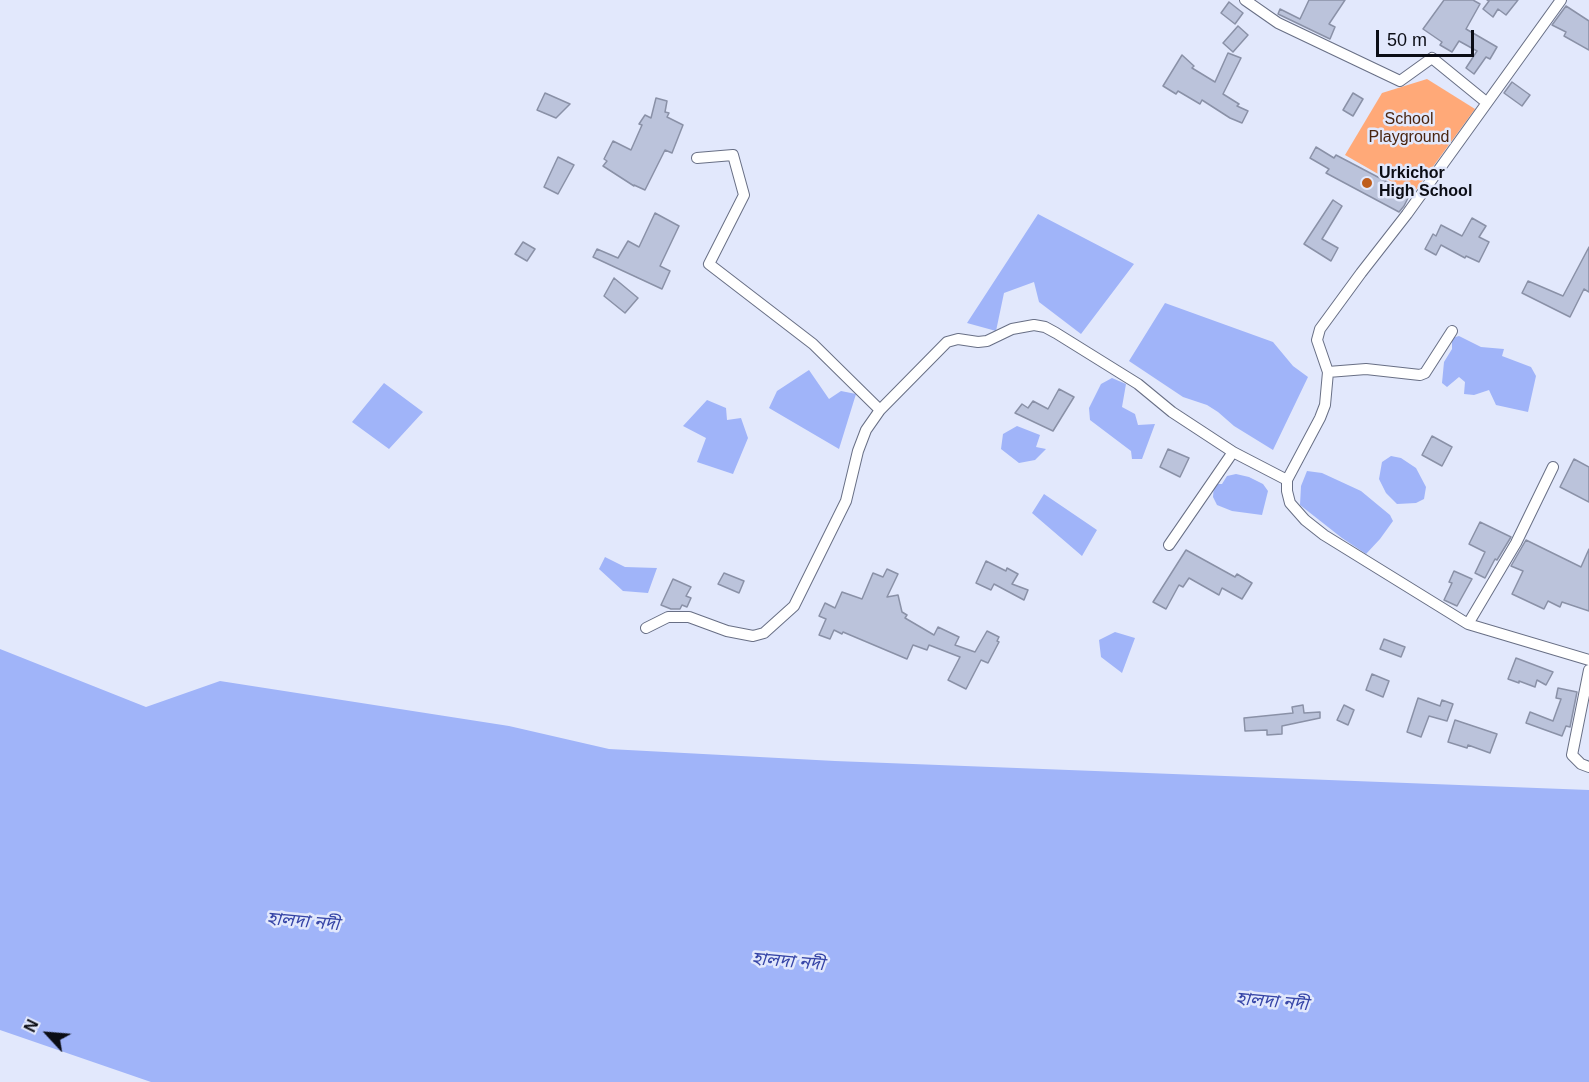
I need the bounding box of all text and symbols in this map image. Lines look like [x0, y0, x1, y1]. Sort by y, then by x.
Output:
scale bar [1379, 18, 1476, 56]
text: 50 m [1387, 30, 1427, 50]
park label: School Playground [1369, 110, 1449, 148]
place label: Urkichor High School [1379, 164, 1472, 202]
marker: Urkichor High School [1360, 176, 1374, 190]
water label: হালদা নদী [266, 908, 340, 936]
water label: হালদা নদী [751, 948, 825, 976]
water label: হালদা নদী [1235, 988, 1309, 1016]
north arrow [18, 1004, 78, 1064]
text: N [21, 1017, 42, 1035]

